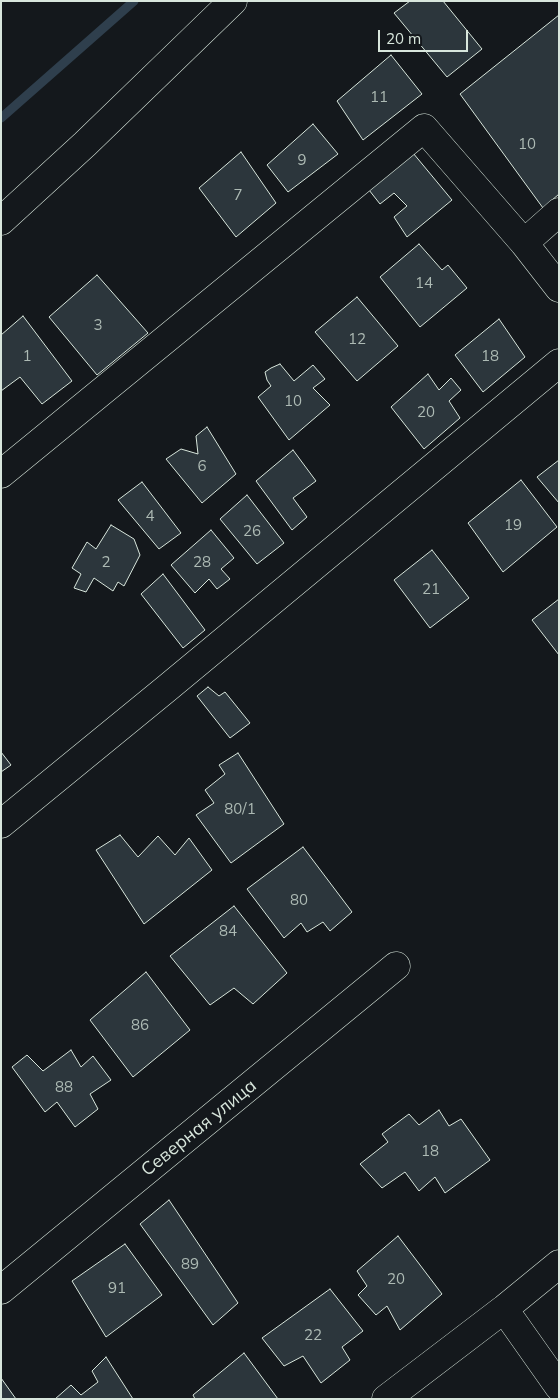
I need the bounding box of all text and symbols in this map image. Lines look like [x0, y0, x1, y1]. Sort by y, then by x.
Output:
scale bar [380, 20, 470, 52]
text: 20 m [386, 29, 421, 48]
house number: 11 [370, 88, 388, 106]
house number: 10 [518, 135, 536, 153]
house number: 9 [298, 151, 306, 169]
house number: 7 [234, 186, 242, 204]
house number: 14 [415, 274, 433, 292]
house number: 3 [94, 316, 102, 334]
house number: 12 [348, 330, 366, 348]
house number: 1 [23, 347, 31, 365]
house number: 18 [481, 347, 499, 365]
house number: 10 [284, 392, 302, 410]
house number: 20 [417, 403, 435, 421]
house number: 6 [198, 457, 206, 475]
house number: 4 [146, 507, 154, 525]
house number: 19 [504, 516, 522, 534]
house number: 26 [243, 522, 261, 540]
house number: 2 [102, 553, 110, 571]
house number: 28 [193, 553, 211, 571]
house number: 21 [422, 580, 440, 598]
house number: 80/1 [224, 800, 256, 818]
house number: 80 [290, 891, 308, 909]
house number: 84 [219, 922, 237, 940]
house number: 86 [131, 1016, 149, 1034]
street label: Северная улица [137, 1075, 261, 1181]
house number: 88 [55, 1078, 73, 1096]
house number: 18 [421, 1142, 439, 1160]
house number: 89 [181, 1255, 199, 1273]
house number: 20 [387, 1270, 405, 1288]
house number: 91 [108, 1279, 126, 1297]
house number: 22 [304, 1326, 322, 1344]

